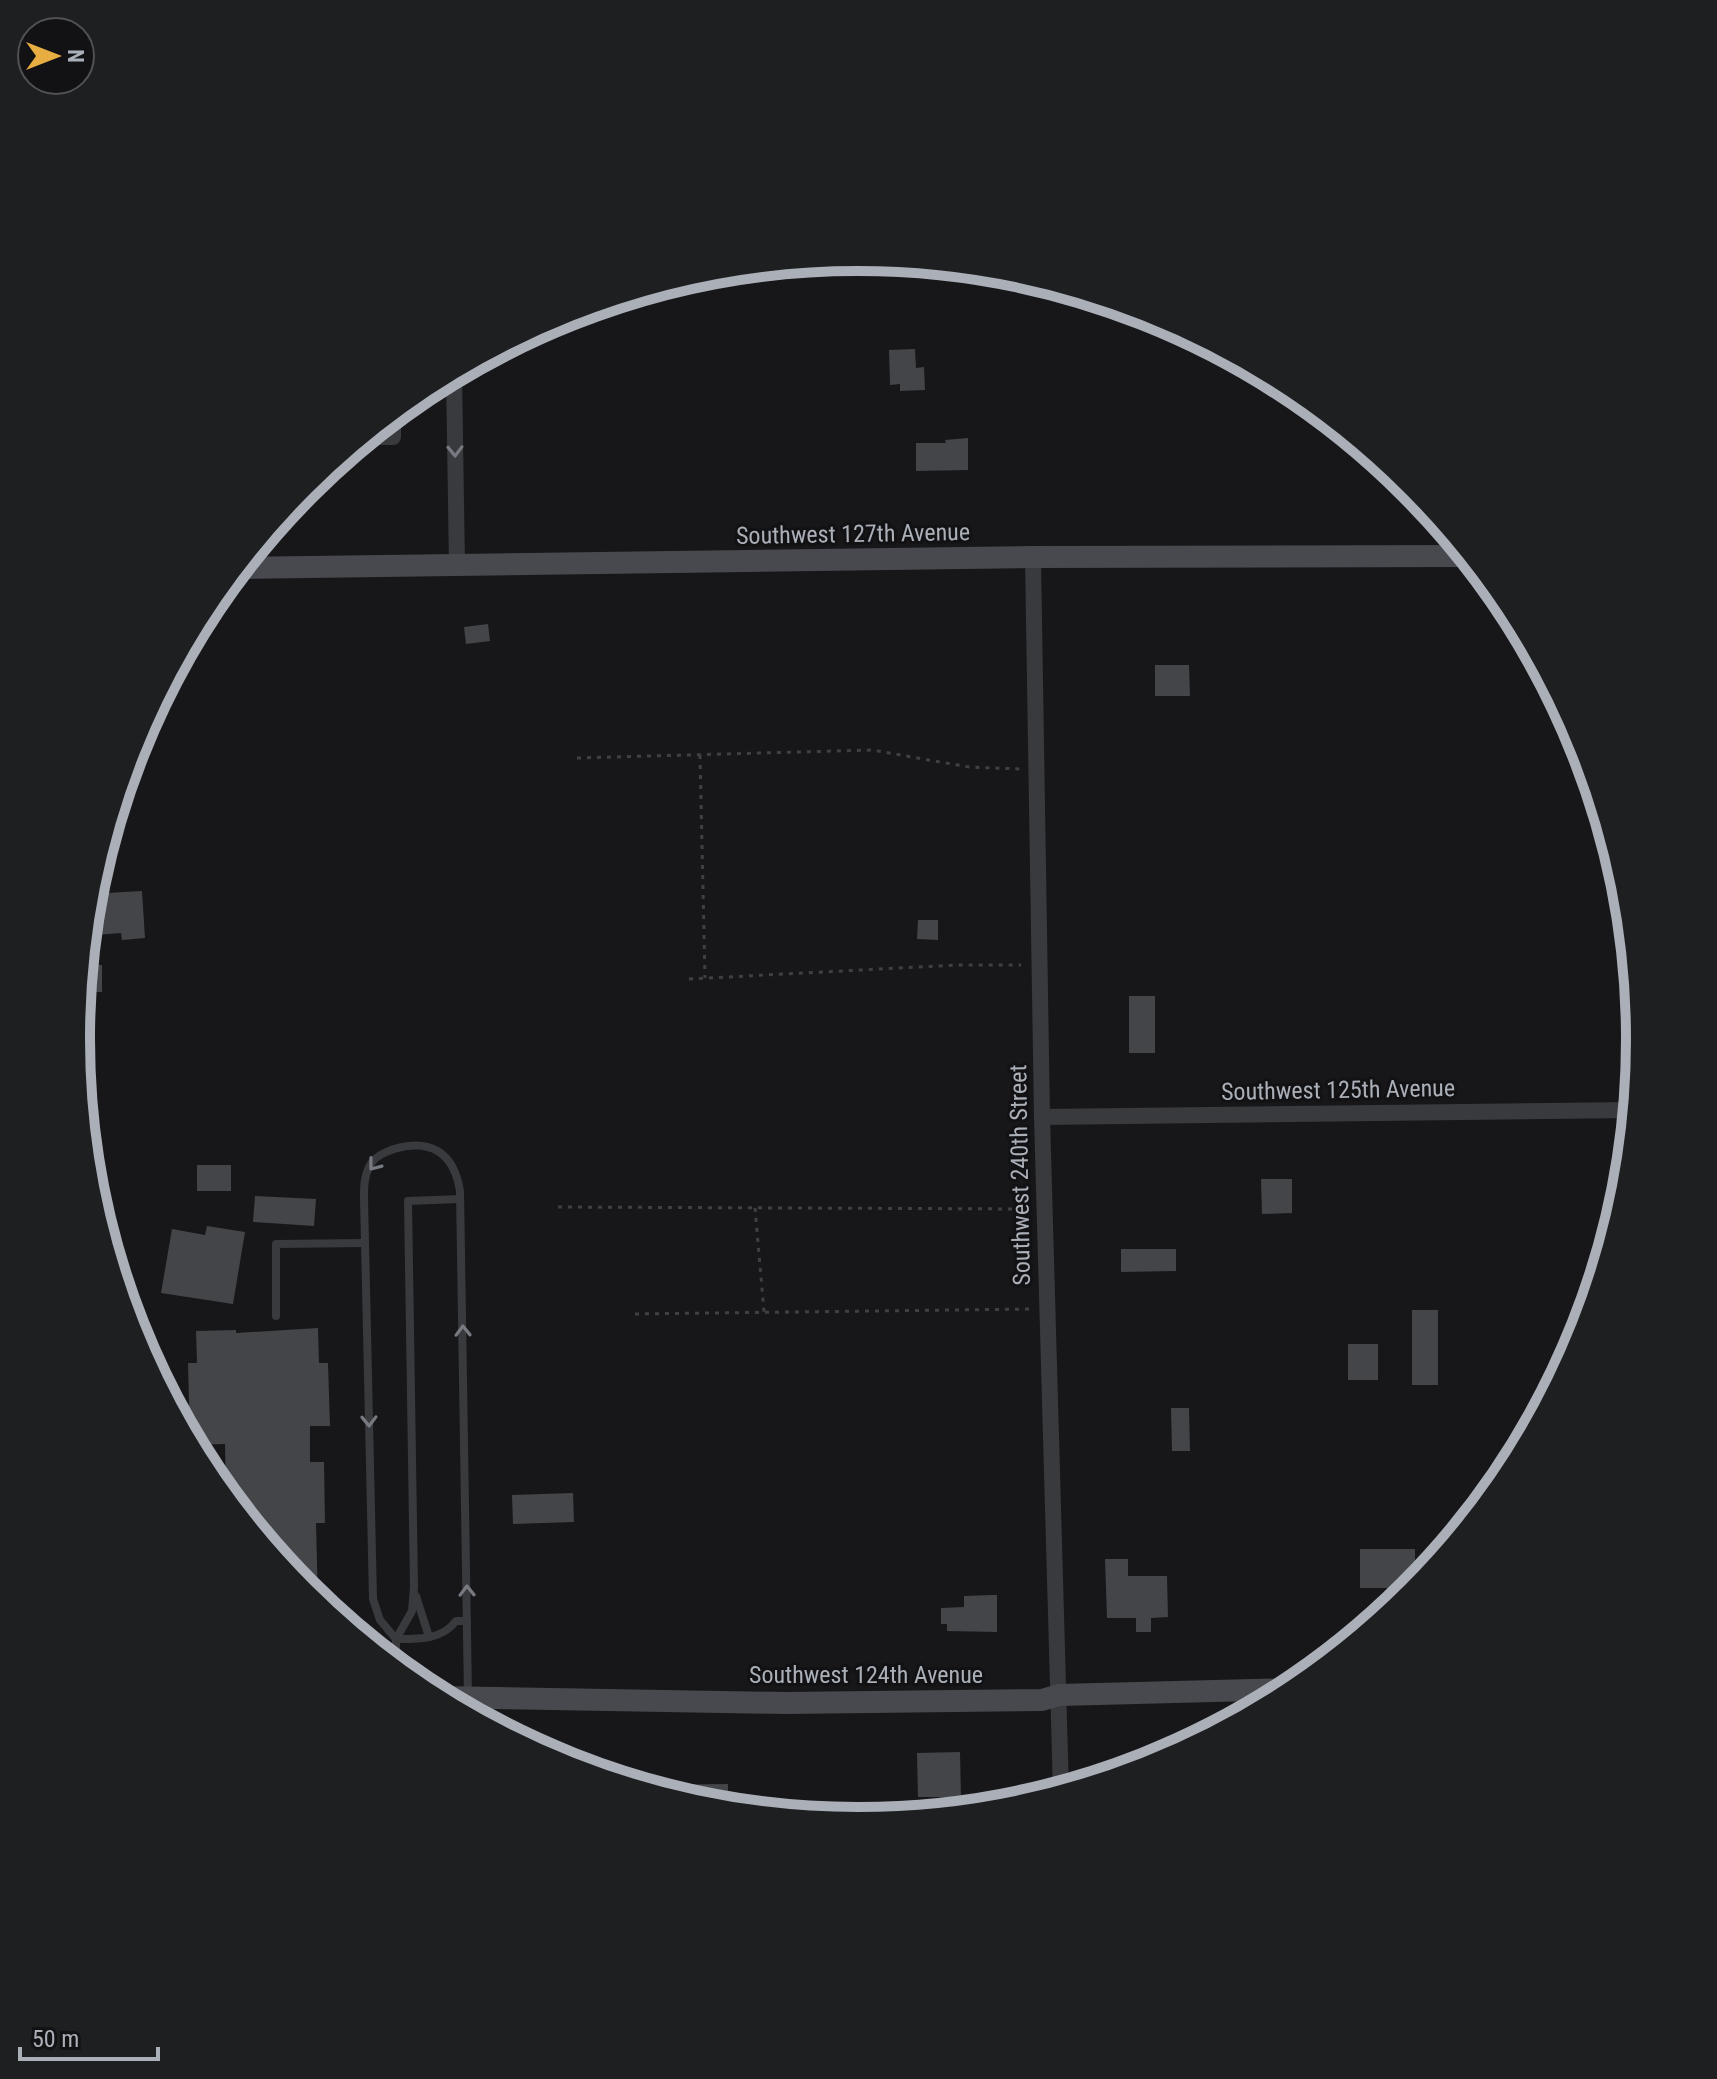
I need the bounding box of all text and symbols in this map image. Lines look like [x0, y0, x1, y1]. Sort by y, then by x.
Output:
north arrow [16, 16, 96, 96]
text: N [63, 49, 88, 63]
one-way arrow [446, 445, 463, 458]
street label: Southwest 127th Avenue [736, 518, 970, 550]
street label: Southwest 240th Street [1004, 1064, 1036, 1286]
street label: Southwest 125th Avenue [1221, 1074, 1455, 1106]
one-way arrow [369, 1155, 384, 1170]
one-way arrow [454, 1324, 471, 1337]
one-way arrow [360, 1415, 377, 1428]
one-way arrow [458, 1584, 475, 1597]
street label: Southwest 124th Avenue [749, 1661, 983, 1689]
scale bar [20, 2011, 158, 2061]
text: 50 m [32, 2025, 79, 2053]

